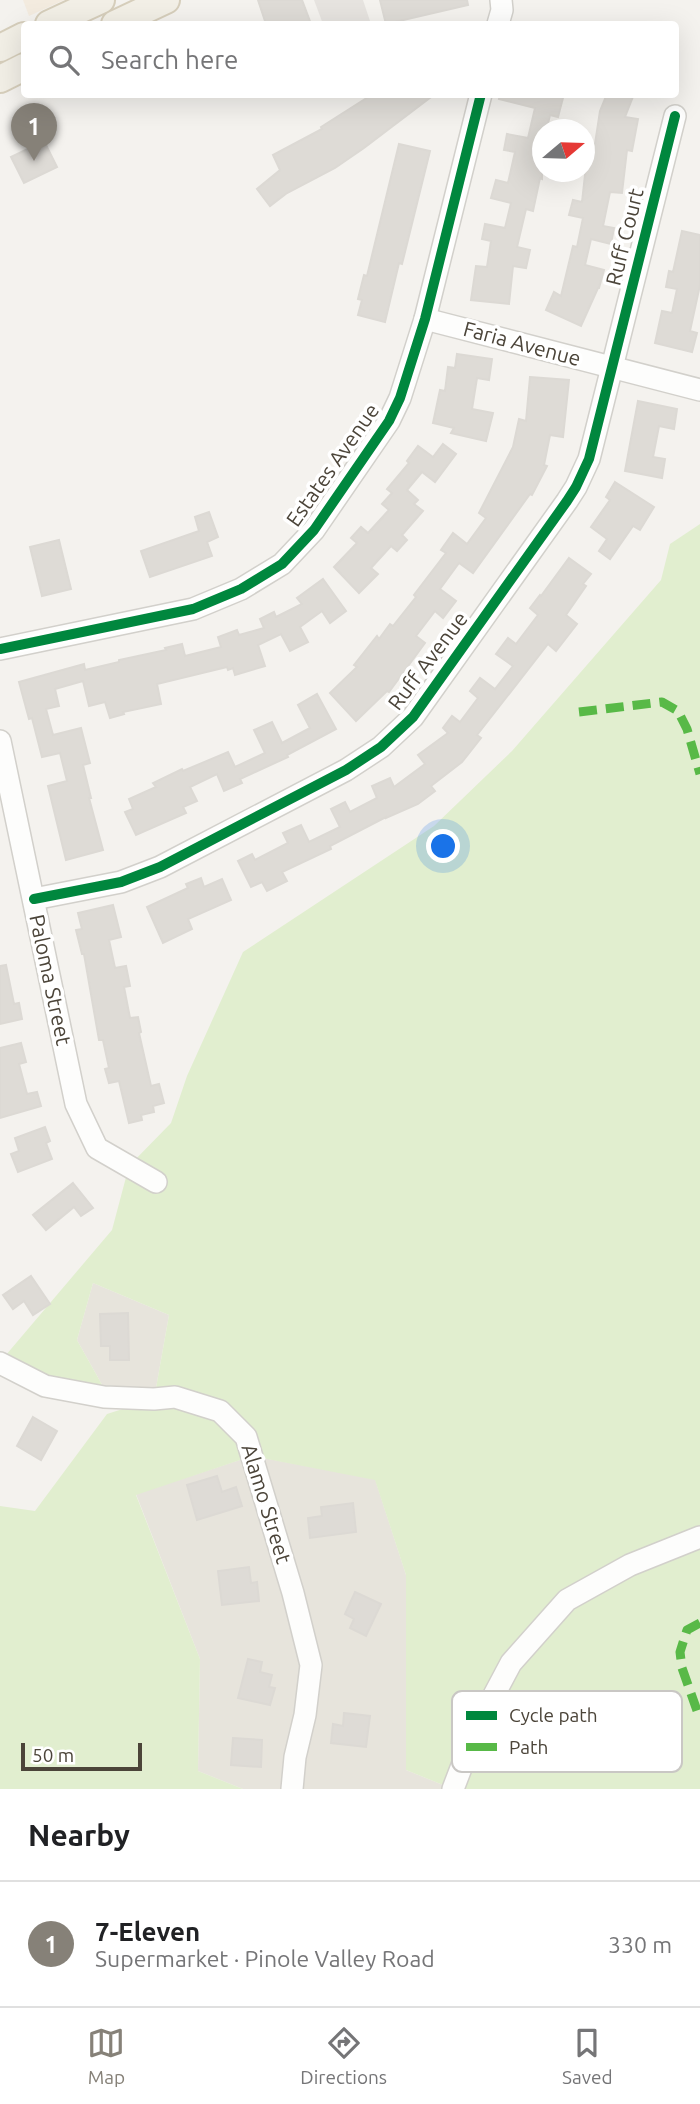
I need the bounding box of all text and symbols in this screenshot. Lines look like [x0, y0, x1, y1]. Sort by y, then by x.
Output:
search box [21, 21, 679, 98]
icon: search [45, 41, 83, 79]
text: Search here [101, 45, 238, 74]
pin: 1 [11, 103, 57, 161]
north arrow [532, 119, 595, 182]
street label: Ruff Court [600, 186, 648, 288]
street label: Faria Avenue [461, 316, 584, 370]
street label: Estates Avenue [281, 398, 383, 530]
street label: Ruff Avenue [383, 607, 472, 714]
your location [426, 829, 460, 863]
street label: Paloma Street [25, 912, 77, 1047]
street label: Alamo Street [237, 1441, 297, 1566]
legend [452, 1691, 682, 1772]
text: Cycle path [509, 1704, 598, 1726]
text: Path [509, 1736, 548, 1758]
scale bar [21, 1740, 142, 1772]
text: 50 m [32, 1744, 74, 1766]
text: Nearby [28, 1818, 130, 1852]
text: 7-Eleven [95, 1917, 200, 1946]
text: 1 [45, 1932, 57, 1957]
text: 330 m [608, 1932, 672, 1957]
text: Supermarket · Pinole Valley Road [95, 1946, 435, 1971]
tab: Map [87, 2024, 125, 2088]
tab: Directions [300, 2024, 387, 2088]
tab: Saved [562, 2024, 613, 2088]

